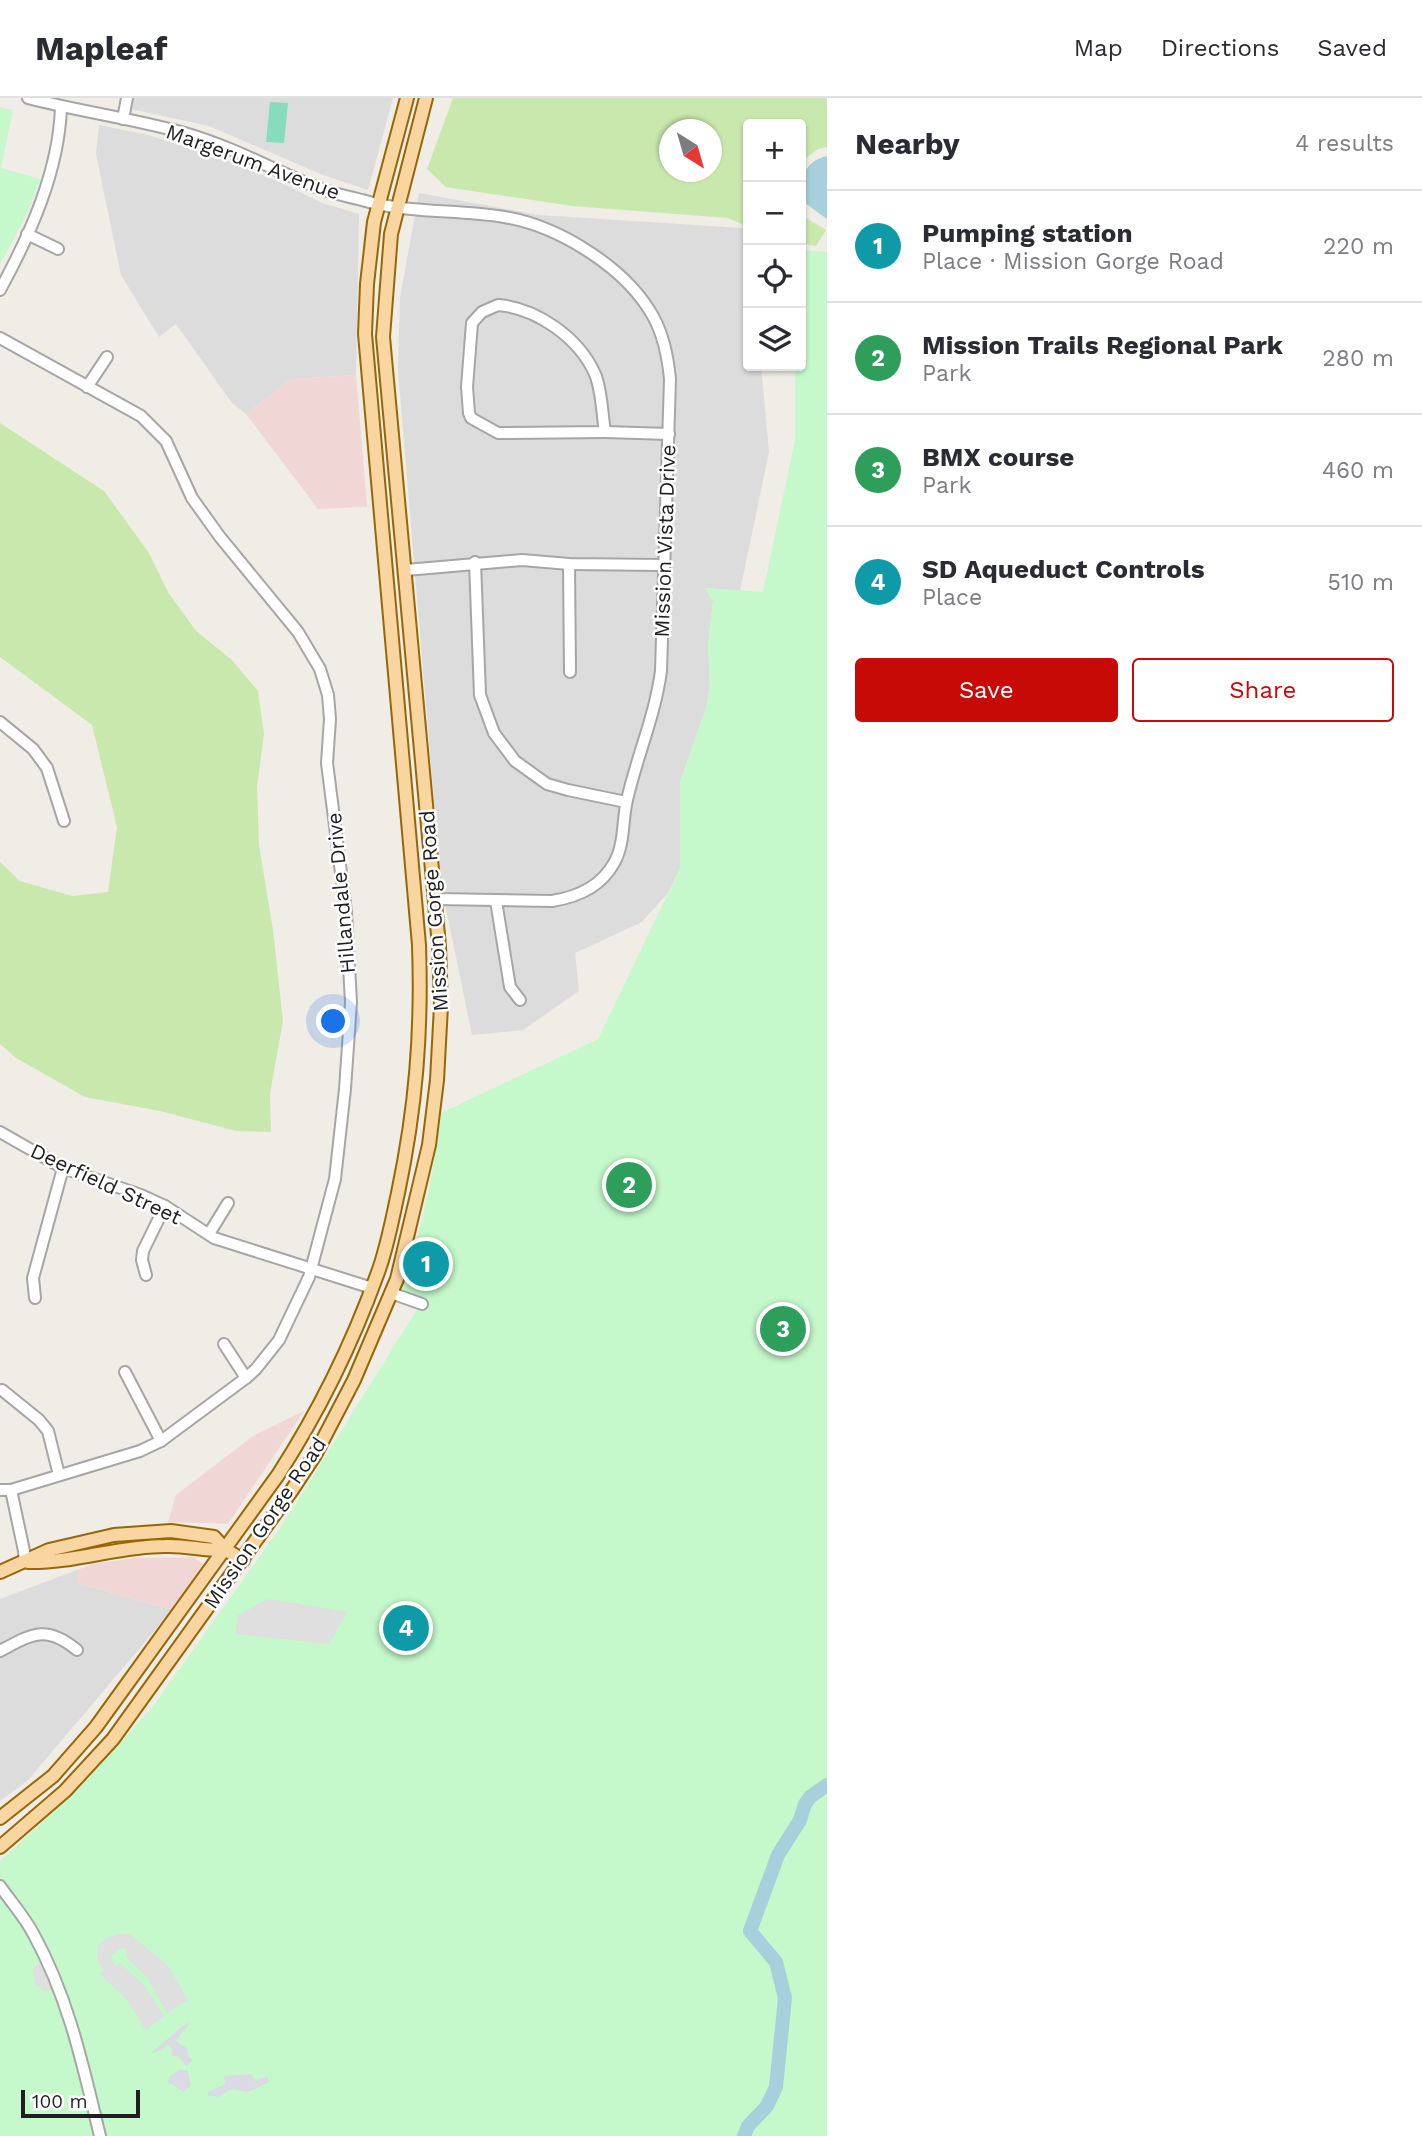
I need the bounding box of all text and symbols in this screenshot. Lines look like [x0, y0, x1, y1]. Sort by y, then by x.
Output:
text: Mapleaf [35, 29, 167, 68]
text: Map [1074, 34, 1123, 62]
text: Directions [1161, 34, 1279, 62]
text: Saved [1317, 34, 1387, 62]
street label: Margerum Avenue [163, 118, 344, 205]
north arrow [659, 119, 722, 182]
map controls [743, 119, 806, 371]
button: + [743, 119, 806, 182]
text: Nearby [855, 126, 960, 161]
text: 4 results [1295, 130, 1394, 157]
button: − [743, 182, 806, 245]
text: Pumping station [922, 218, 1133, 248]
text: 1 [873, 233, 883, 260]
text: 220 m [1323, 233, 1394, 260]
button: locate [743, 245, 806, 308]
text: Place · Mission Gorge Road [922, 248, 1224, 275]
button: layers [743, 308, 806, 371]
text: Mission Trails Regional Park [922, 330, 1283, 360]
text: 2 [871, 345, 885, 372]
text: 280 m [1322, 345, 1394, 372]
text: Park [922, 360, 971, 387]
text: BMX course [922, 442, 1074, 472]
street label: Mission Vista Drive [649, 444, 680, 638]
text: 3 [871, 457, 885, 484]
text: 460 m [1322, 457, 1394, 484]
text: Park [922, 472, 971, 499]
text: SD Aqueduct Controls [922, 554, 1205, 584]
text: 4 [871, 569, 885, 596]
text: 510 m [1328, 569, 1394, 596]
text: Place [922, 584, 982, 611]
button: Save [855, 658, 1118, 722]
button: Share [1132, 658, 1394, 722]
street label: Mission Gorge Road [414, 810, 453, 1012]
street label: Hillandale Drive [321, 811, 360, 975]
your location [316, 1004, 350, 1038]
street label: Deerfield Street [27, 1138, 186, 1230]
pin: 2 [606, 1159, 652, 1211]
pin: 1 [403, 1238, 449, 1290]
pin: 3 [760, 1303, 806, 1355]
street label: Mission Gorge Road [198, 1432, 331, 1613]
pin: 4 [383, 1602, 429, 1654]
scale bar [21, 2087, 140, 2119]
text: 100 m [32, 2090, 88, 2113]

